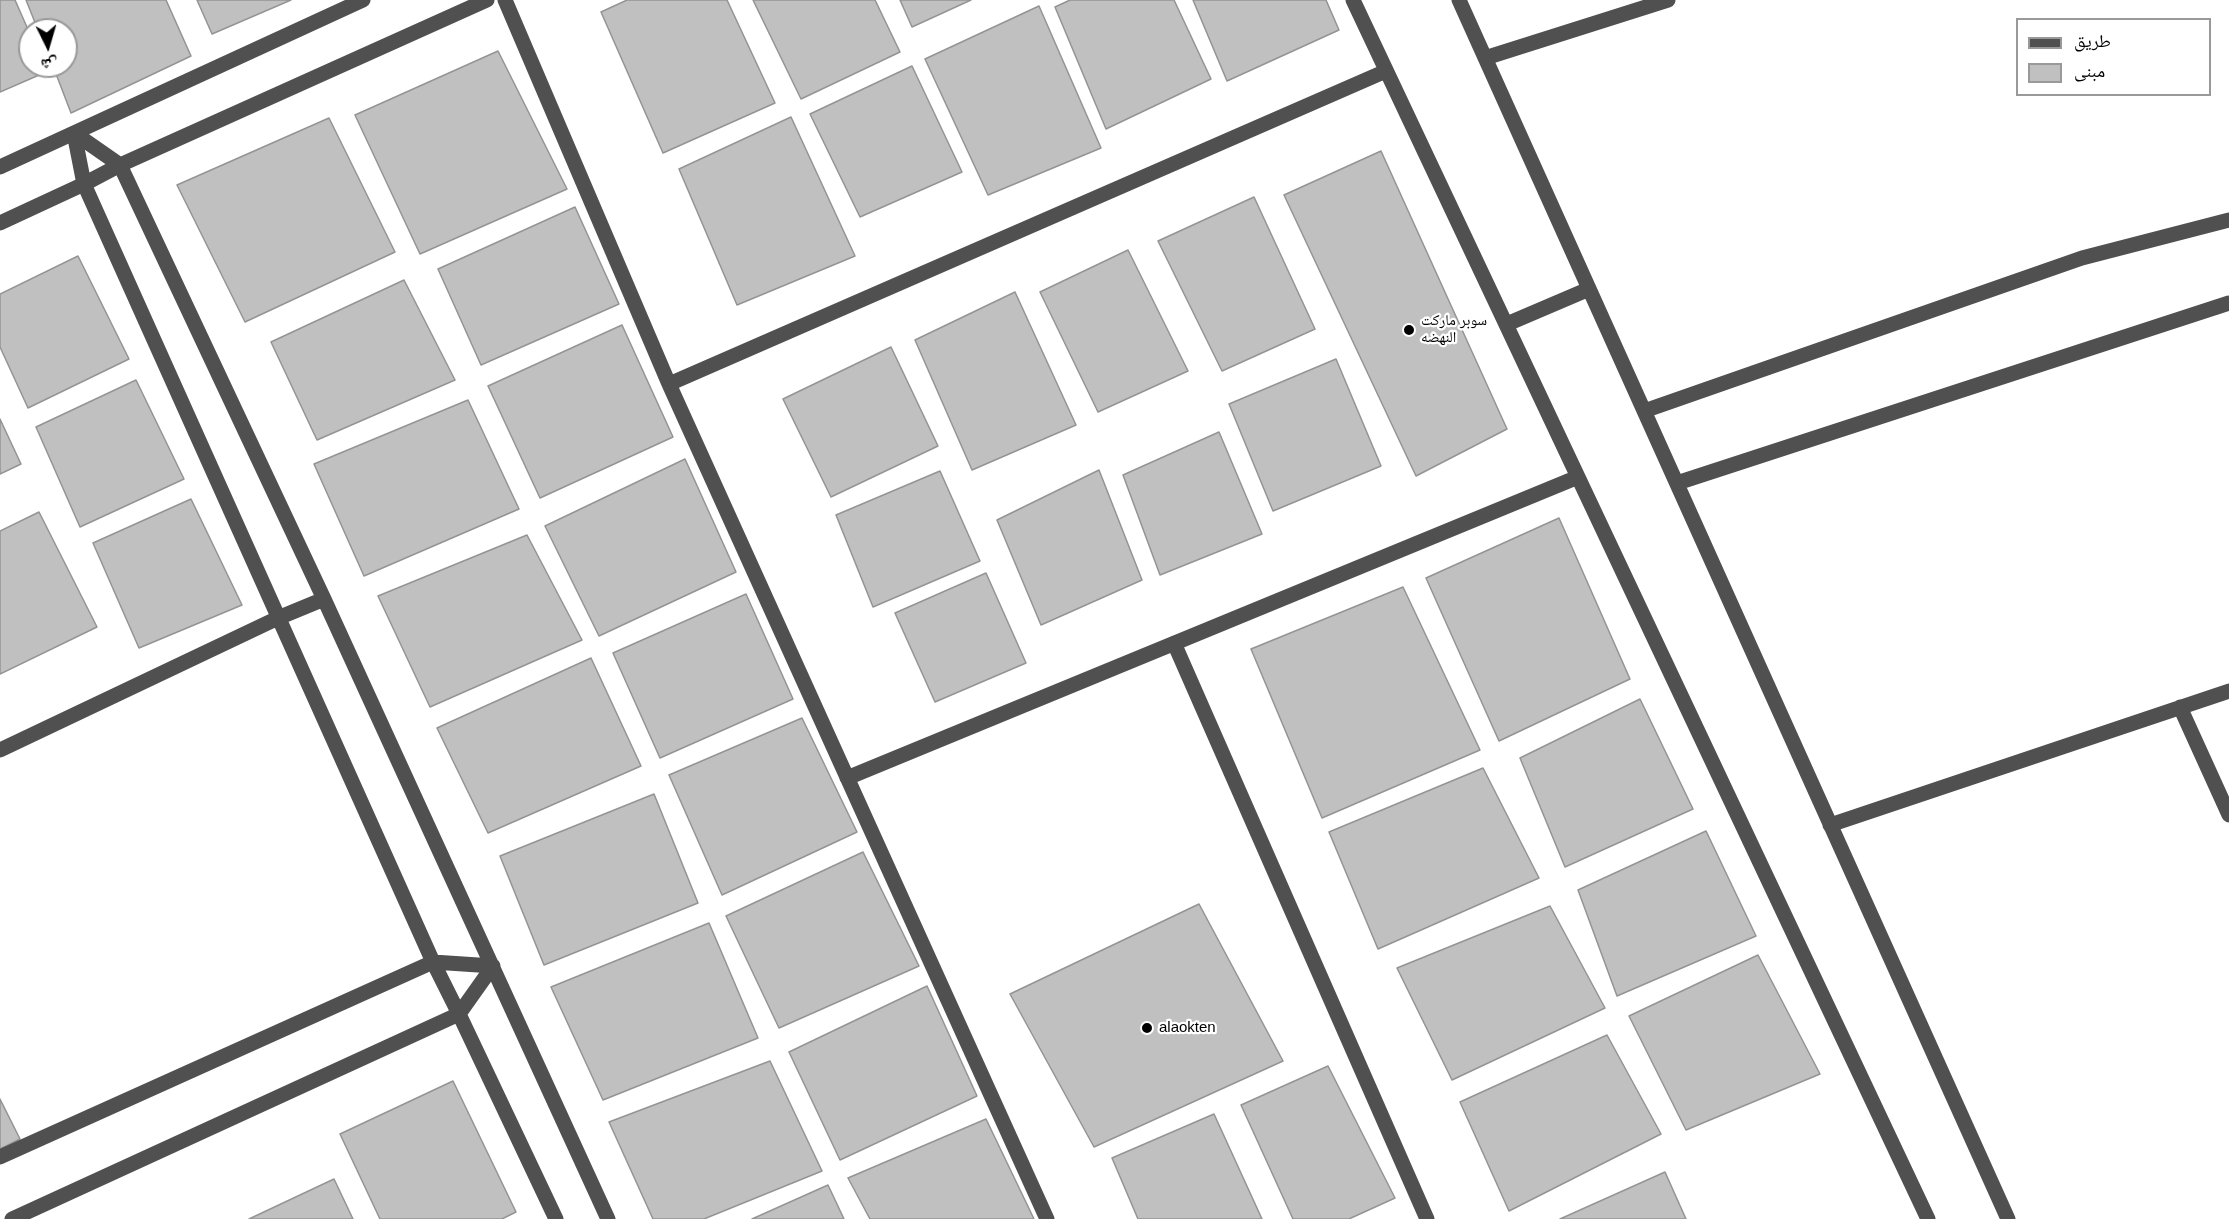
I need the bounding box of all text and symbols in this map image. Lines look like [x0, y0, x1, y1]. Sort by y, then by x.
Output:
north arrow [18, 18, 78, 78]
legend [2016, 18, 2211, 96]
text: طريق [2074, 31, 2111, 51]
text: ش [40, 55, 59, 74]
text: مبنى [2074, 61, 2105, 81]
place label: سوبر ماركت النهضه [1421, 312, 1487, 347]
marker: سوبر ماركت النهضه [1402, 323, 1416, 337]
place label: alaokten [1159, 1019, 1216, 1037]
marker: alaokten [1140, 1021, 1154, 1035]

